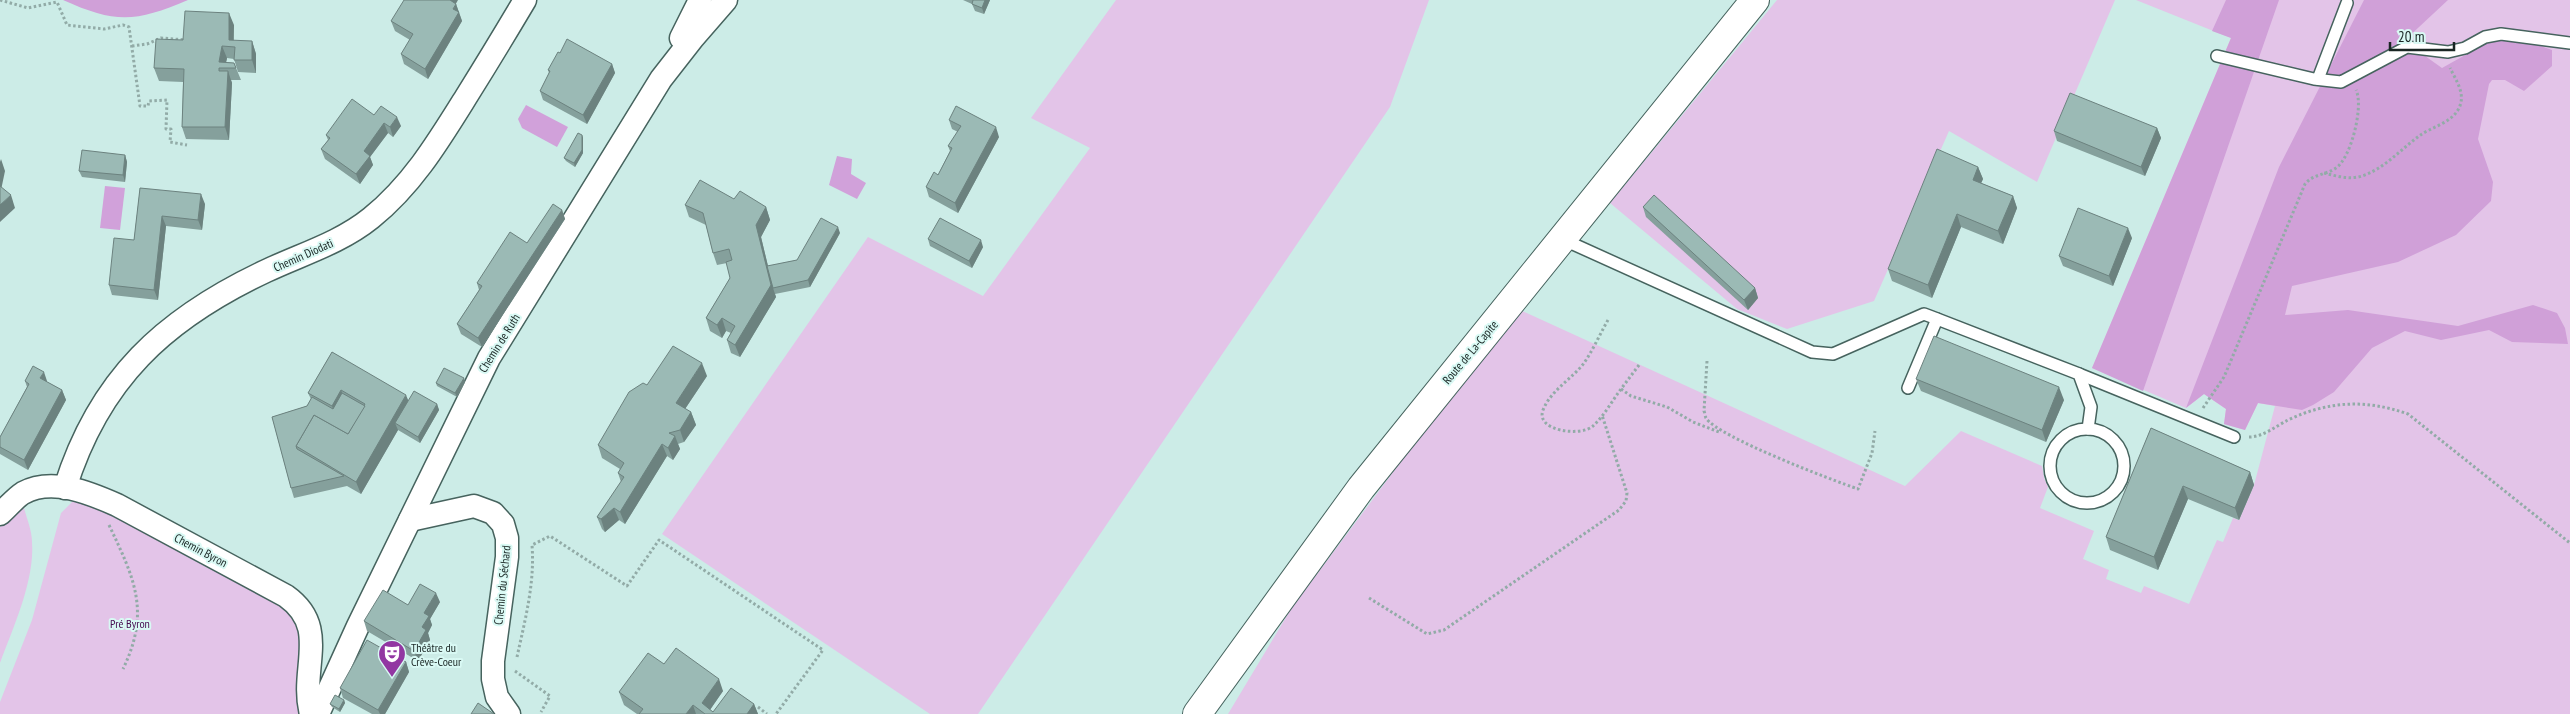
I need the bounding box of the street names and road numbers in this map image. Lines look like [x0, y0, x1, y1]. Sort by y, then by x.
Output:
street label: Chemin Diodati [271, 235, 335, 275]
street label: Chemin de Ruth [475, 311, 523, 375]
street label: Route de La-Capite [1439, 317, 1501, 387]
street label: Chemin Byron [172, 530, 230, 570]
street label: Chemin du Séchard [490, 545, 514, 625]

